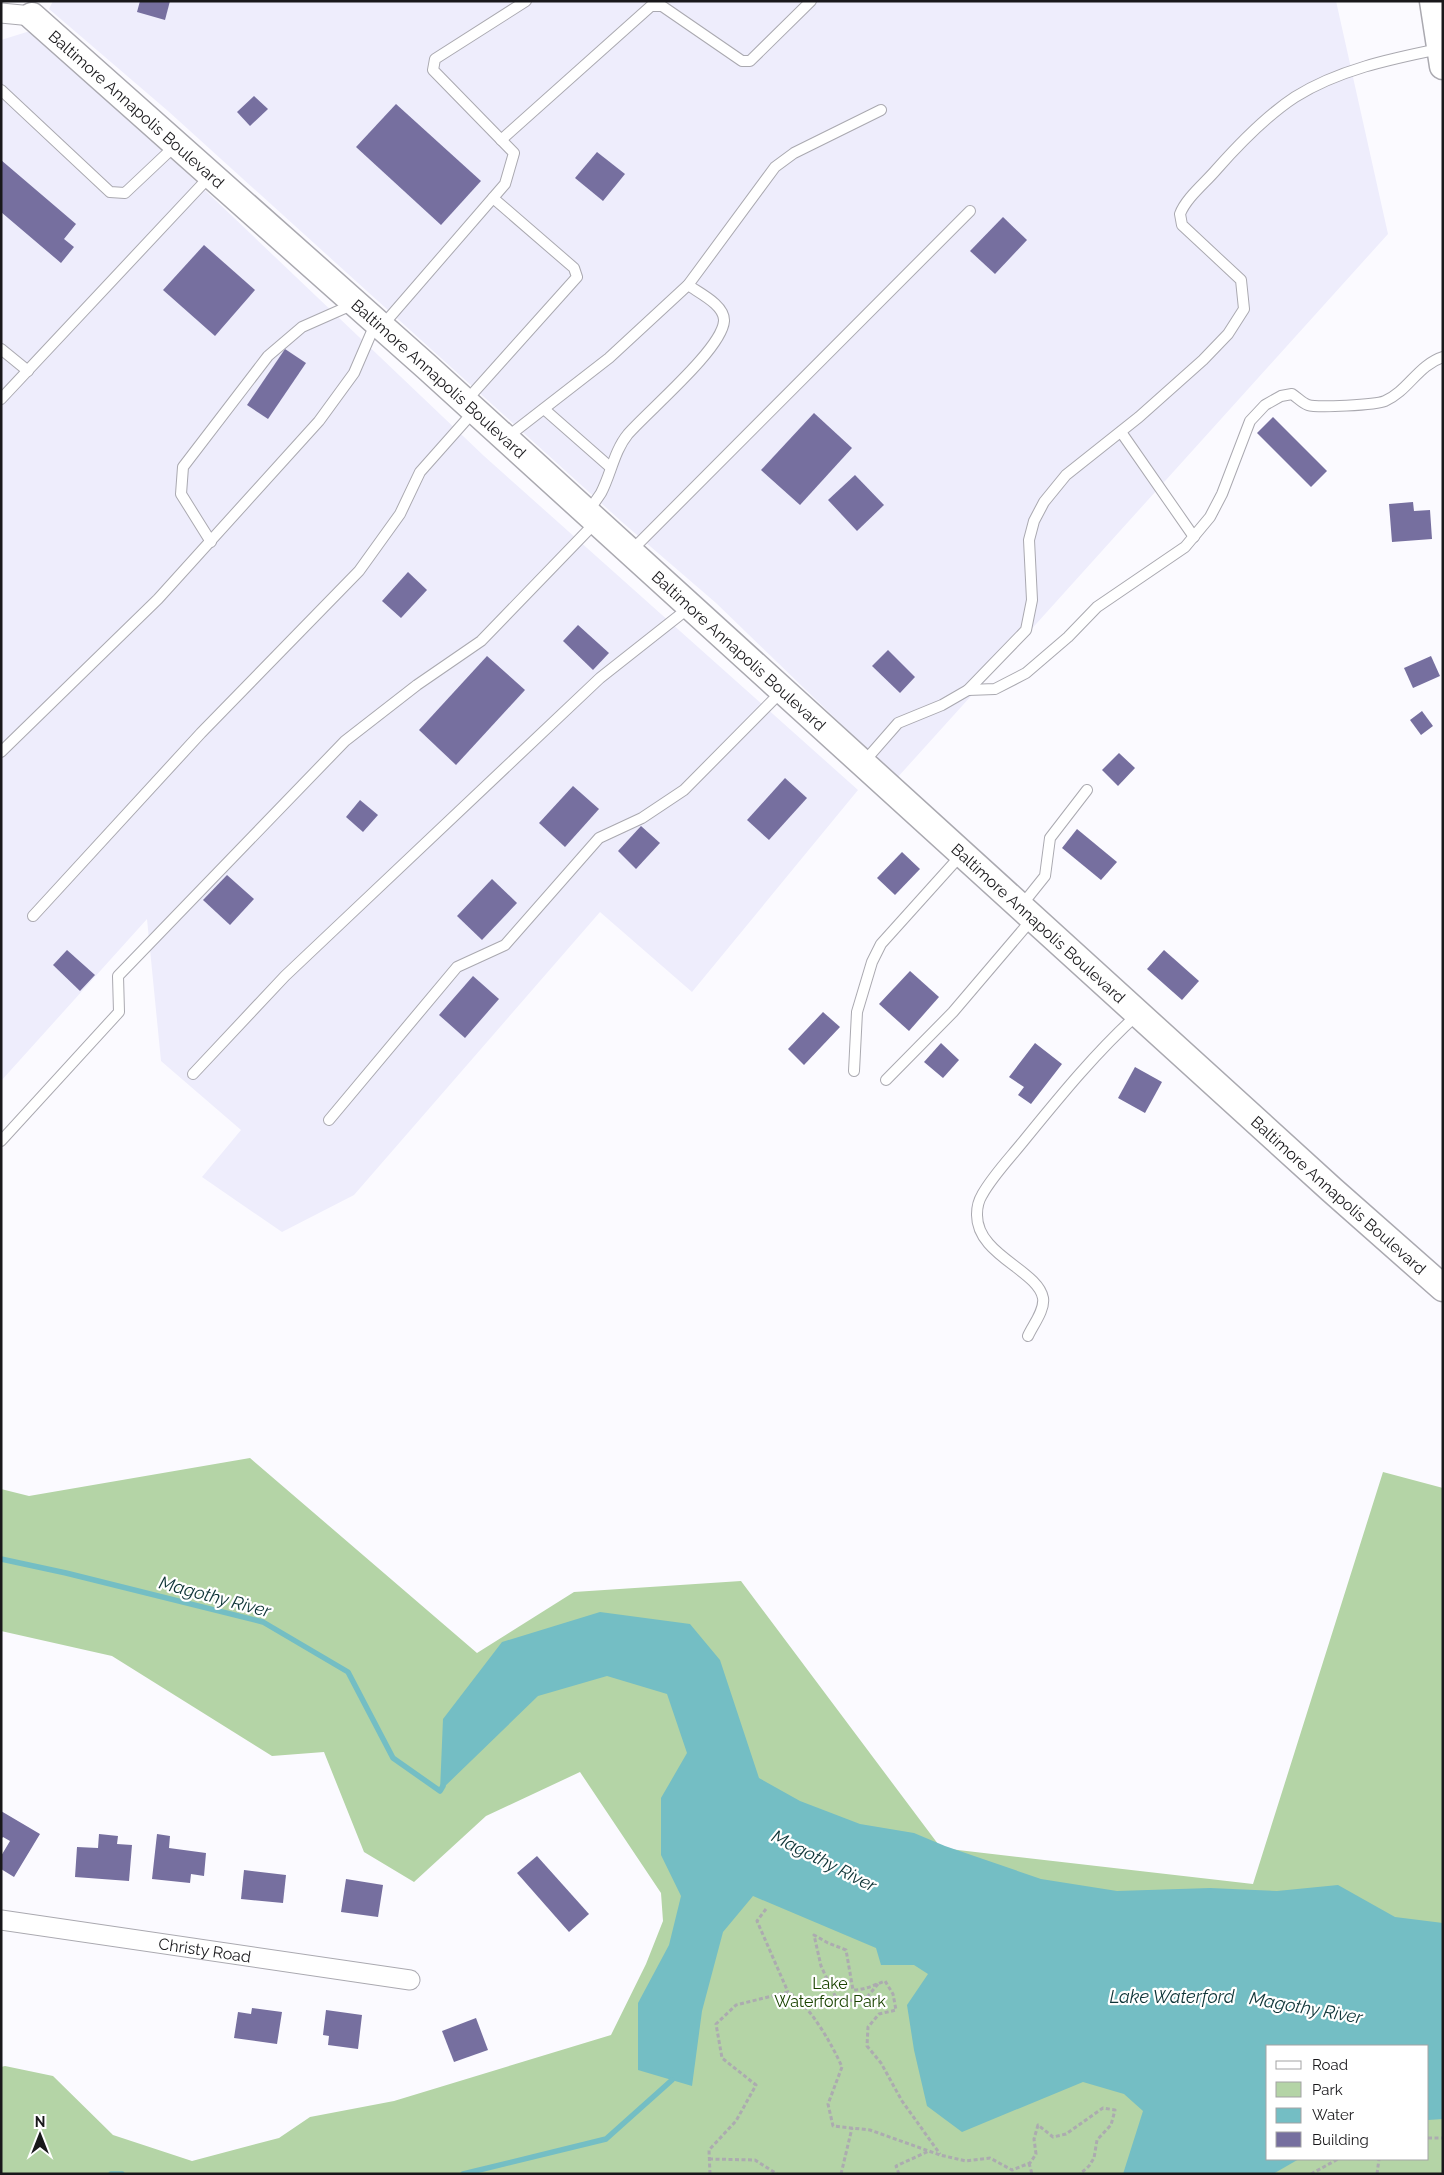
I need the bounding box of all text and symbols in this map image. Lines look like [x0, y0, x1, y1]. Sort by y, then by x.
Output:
street label: Baltimore Annapolis Boulevard [45, 26, 228, 192]
street label: Baltimore Annapolis Boulevard [347, 295, 530, 462]
street label: Baltimore Annapolis Boulevard [648, 567, 829, 735]
street label: Baltimore Annapolis Boulevard [947, 840, 1129, 1007]
street label: Baltimore Annapolis Boulevard [1247, 1112, 1430, 1279]
water label: Magothy River [157, 1572, 274, 1622]
water label: Magothy River [768, 1825, 881, 1896]
street label: Christy Road [157, 1934, 252, 1967]
park label: Lake Waterford Park [774, 1974, 886, 2011]
water label: Lake Waterford [1109, 1986, 1236, 2007]
water label: Magothy River [1248, 1987, 1365, 2028]
legend [1266, 2045, 1429, 2160]
text: Road [1312, 2056, 1348, 2074]
text: Park [1312, 2081, 1343, 2099]
text: Water [1312, 2106, 1355, 2124]
north arrow [15, 2110, 65, 2160]
text: N [35, 2114, 45, 2130]
text: Building [1312, 2131, 1369, 2149]

